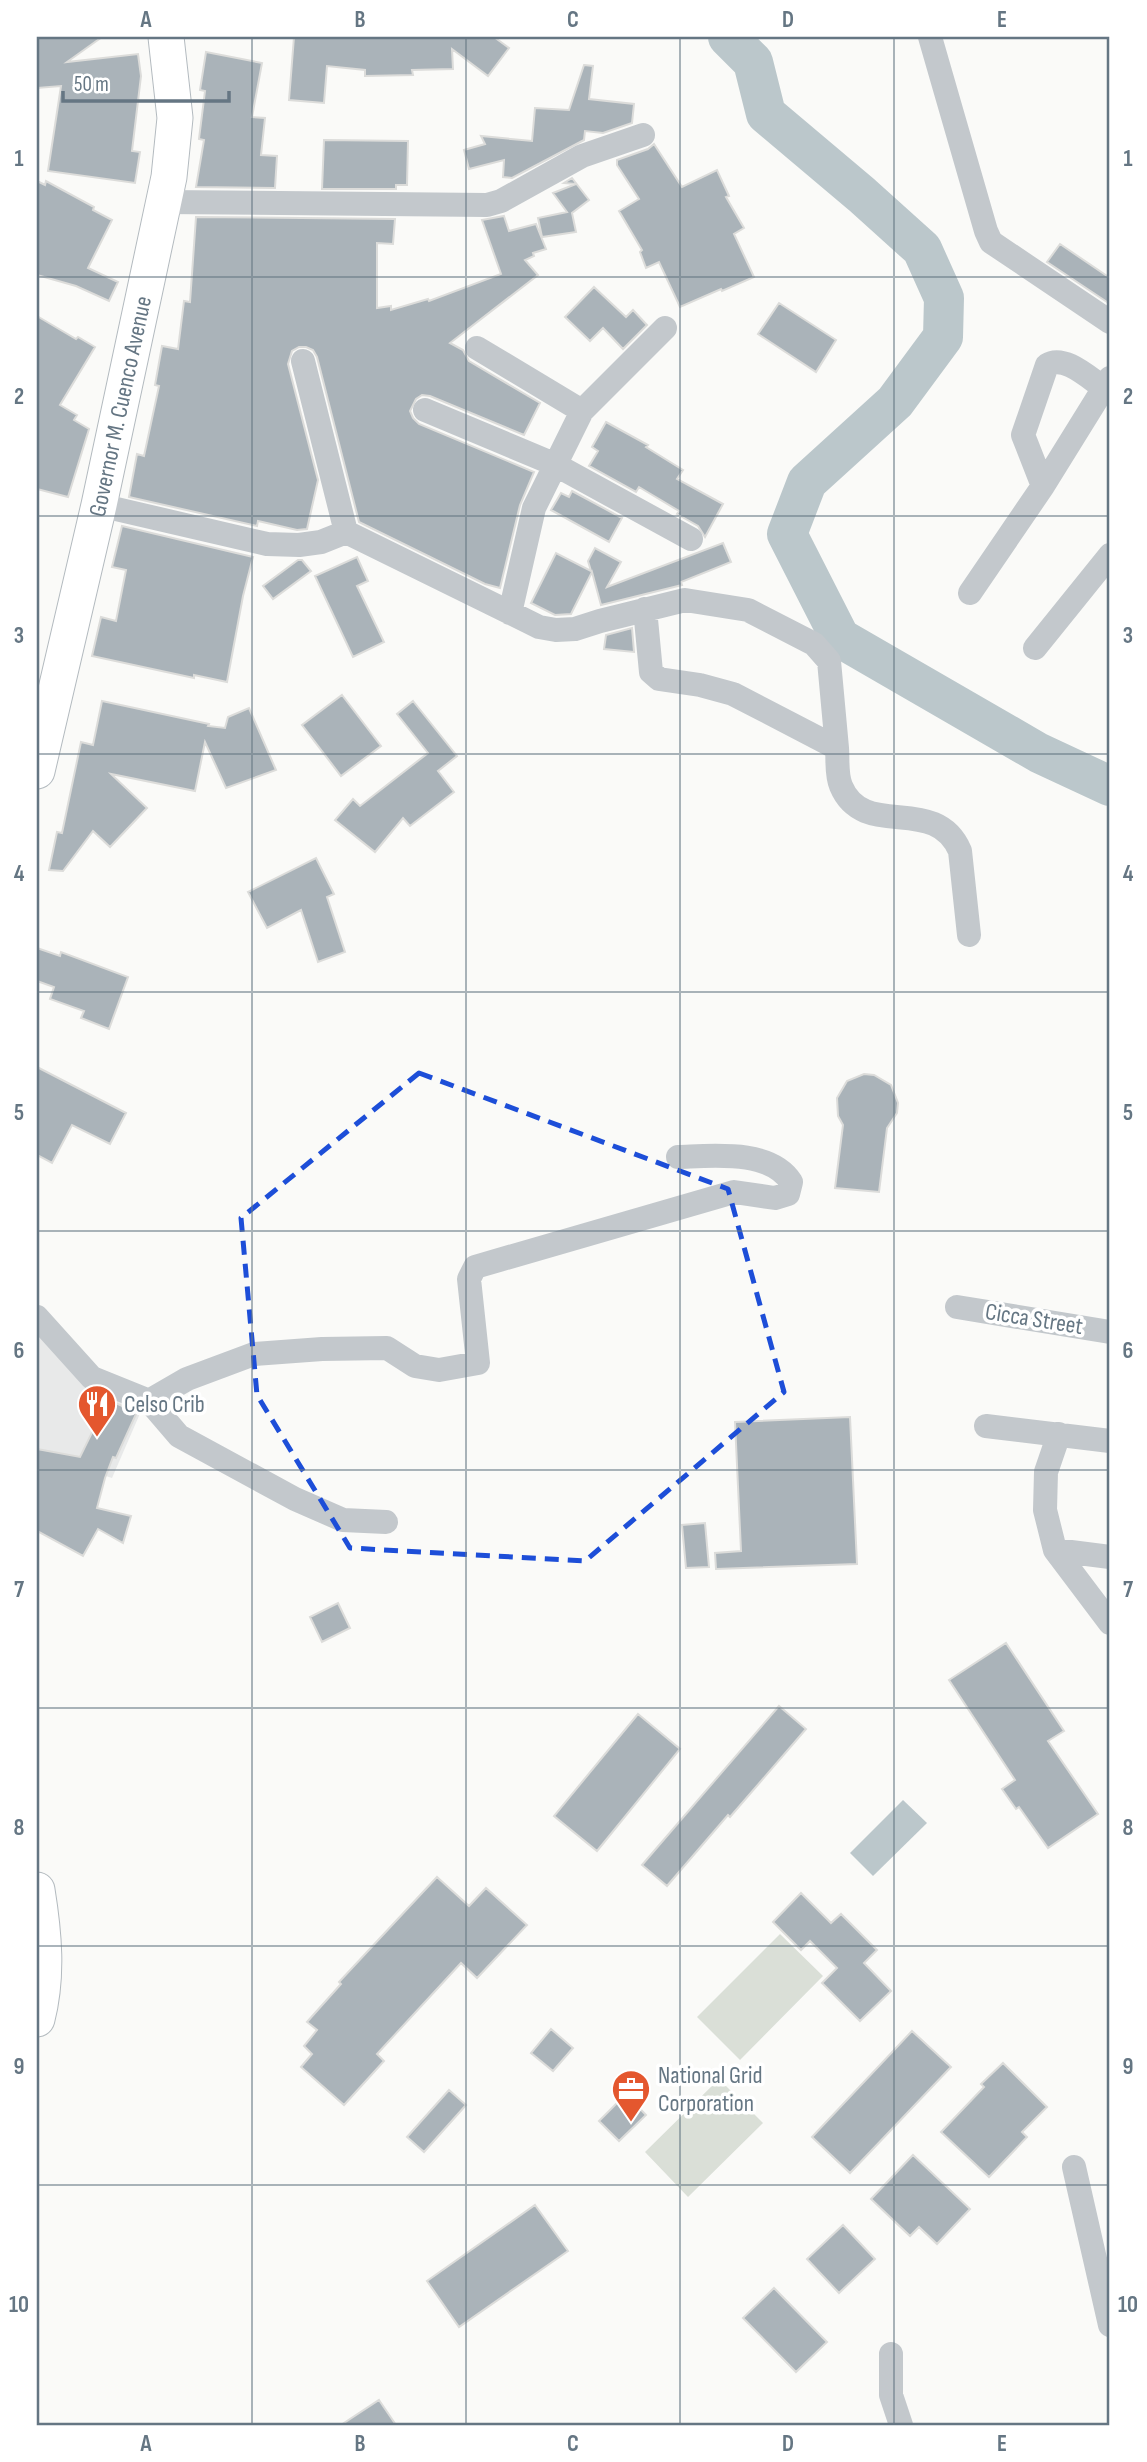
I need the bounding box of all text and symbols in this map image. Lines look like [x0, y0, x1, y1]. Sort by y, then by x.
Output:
text: A [140, 6, 153, 34]
text: B [355, 6, 366, 34]
text: C [567, 6, 579, 34]
text: D [782, 6, 794, 34]
text: E [997, 6, 1007, 34]
scale bar [63, 60, 229, 104]
text: 50 m [74, 72, 109, 97]
text: 1 [14, 145, 24, 173]
text: 1 [1123, 145, 1133, 173]
street label: Governor M. Cuenco Avenue [82, 293, 158, 519]
text: 2 [14, 383, 24, 411]
text: 2 [1123, 383, 1133, 411]
text: 3 [14, 622, 24, 650]
text: 3 [1123, 622, 1133, 650]
text: 4 [14, 860, 25, 888]
text: 4 [1123, 860, 1134, 888]
text: 5 [14, 1099, 24, 1127]
text: 5 [1123, 1099, 1133, 1127]
street label: Cicca Street [983, 1297, 1085, 1341]
text: 6 [14, 1337, 24, 1365]
text: 6 [1123, 1337, 1133, 1365]
restaurant icon: Celso Crib [76, 1383, 118, 1438]
place label: Celso Crib [124, 1390, 205, 1419]
text: 7 [14, 1576, 24, 1604]
text: 7 [1123, 1576, 1133, 1604]
text: 8 [14, 1814, 25, 1842]
text: 8 [1123, 1814, 1134, 1842]
text: 9 [14, 2053, 24, 2081]
text: 9 [1123, 2053, 1133, 2081]
place label: National Grid Corporation [658, 2061, 762, 2118]
office icon: National Grid Corporation [610, 2068, 652, 2123]
text: 10 [9, 2291, 29, 2319]
text: 10 [1118, 2291, 1138, 2319]
text: A [140, 2430, 153, 2458]
text: B [355, 2430, 366, 2458]
text: C [567, 2430, 579, 2458]
text: D [782, 2430, 794, 2458]
text: E [997, 2430, 1007, 2458]

